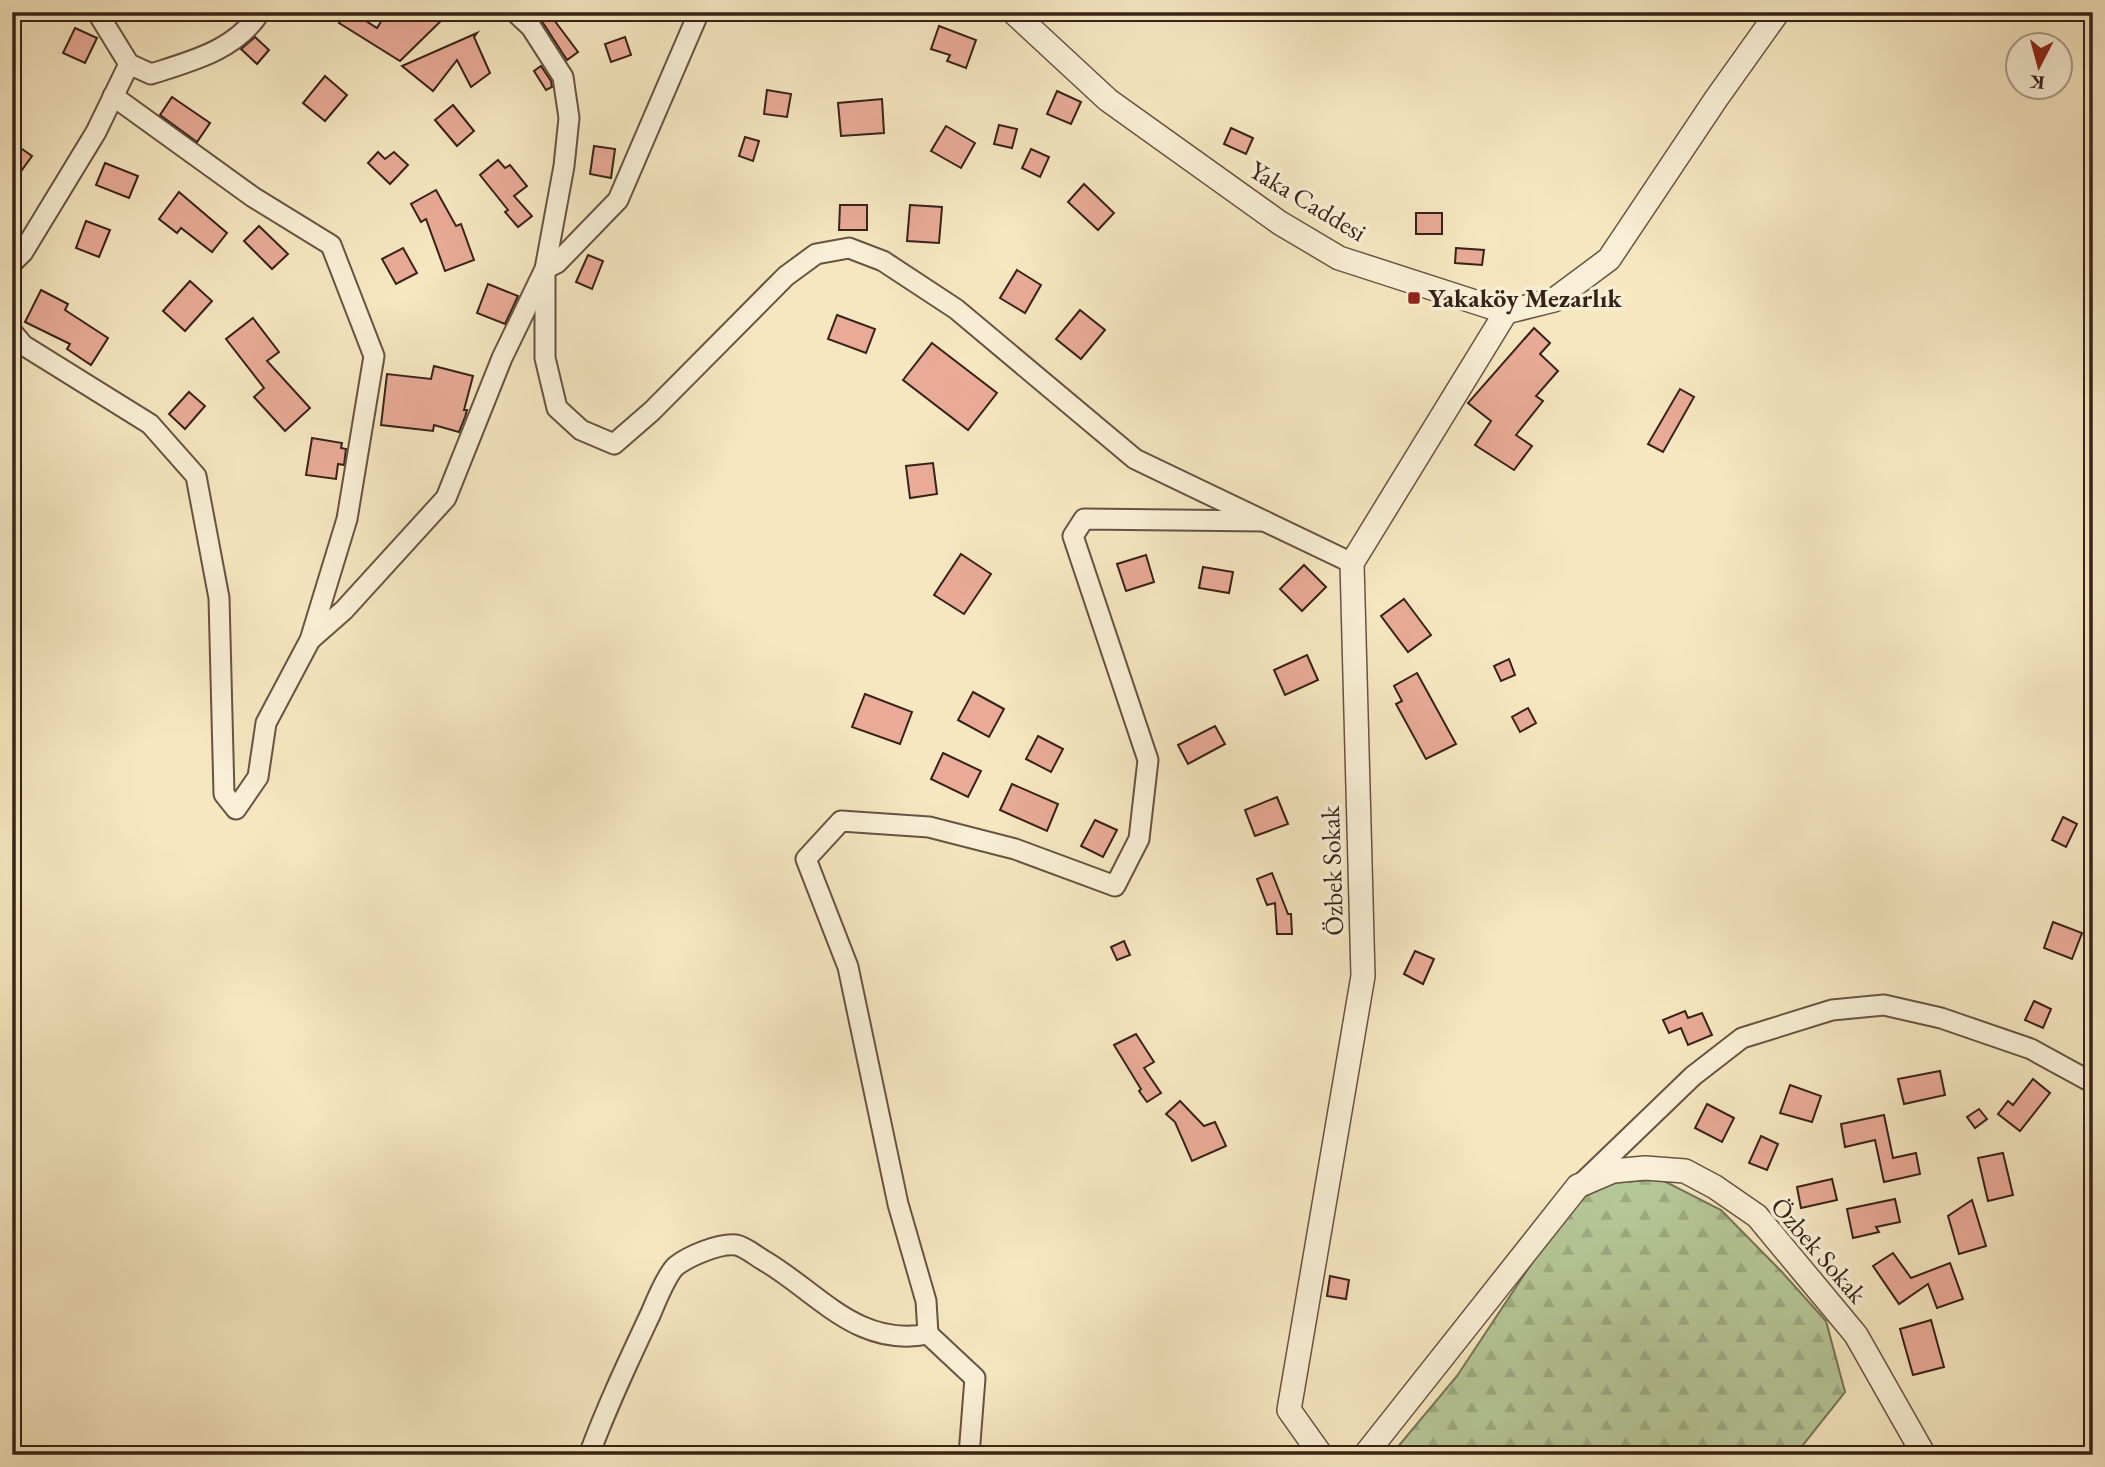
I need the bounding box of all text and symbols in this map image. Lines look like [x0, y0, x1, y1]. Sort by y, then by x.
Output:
north arrow [2004, 32, 2074, 102]
text: K [2028, 69, 2046, 96]
street label: Yaka Caddesi [1243, 153, 1373, 249]
place label: Yakaköy Mezarlık [1428, 281, 1622, 315]
marker: Yakaköy Mezarlık [1406, 290, 1422, 306]
street label: Özbek Sokak [1313, 805, 1351, 937]
street label: Özbek Sokak [1764, 1190, 1875, 1311]

